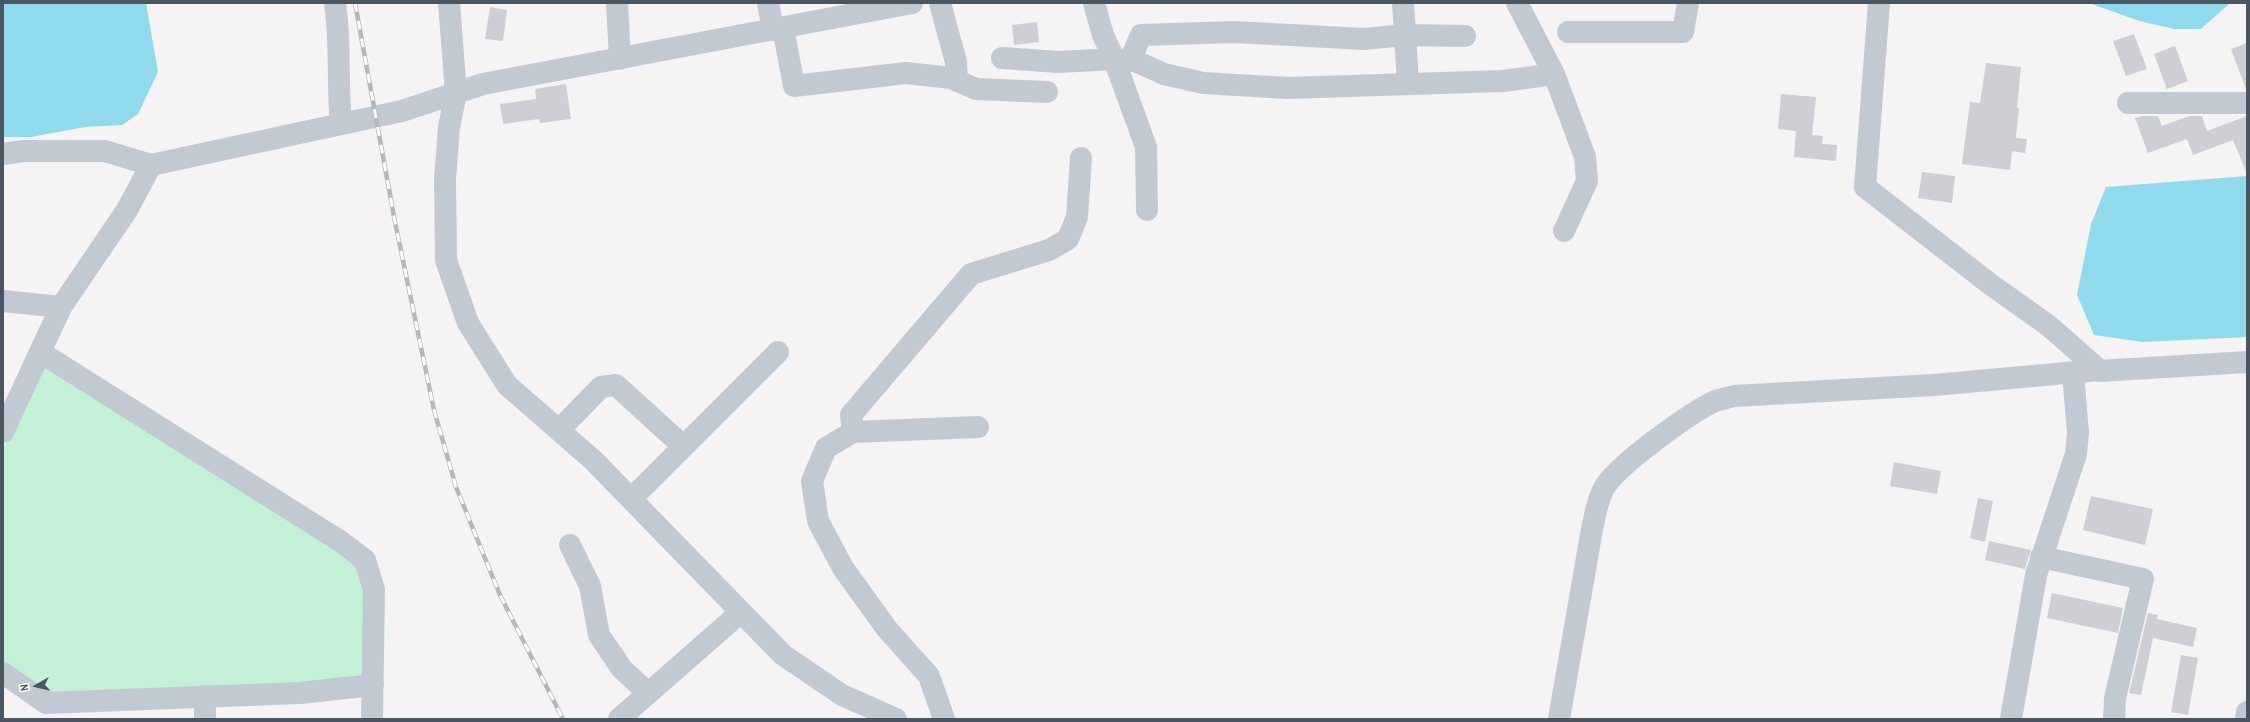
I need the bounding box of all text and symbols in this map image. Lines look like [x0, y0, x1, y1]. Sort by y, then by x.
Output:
north arrow [16, 666, 56, 706]
text: N [17, 683, 32, 692]

